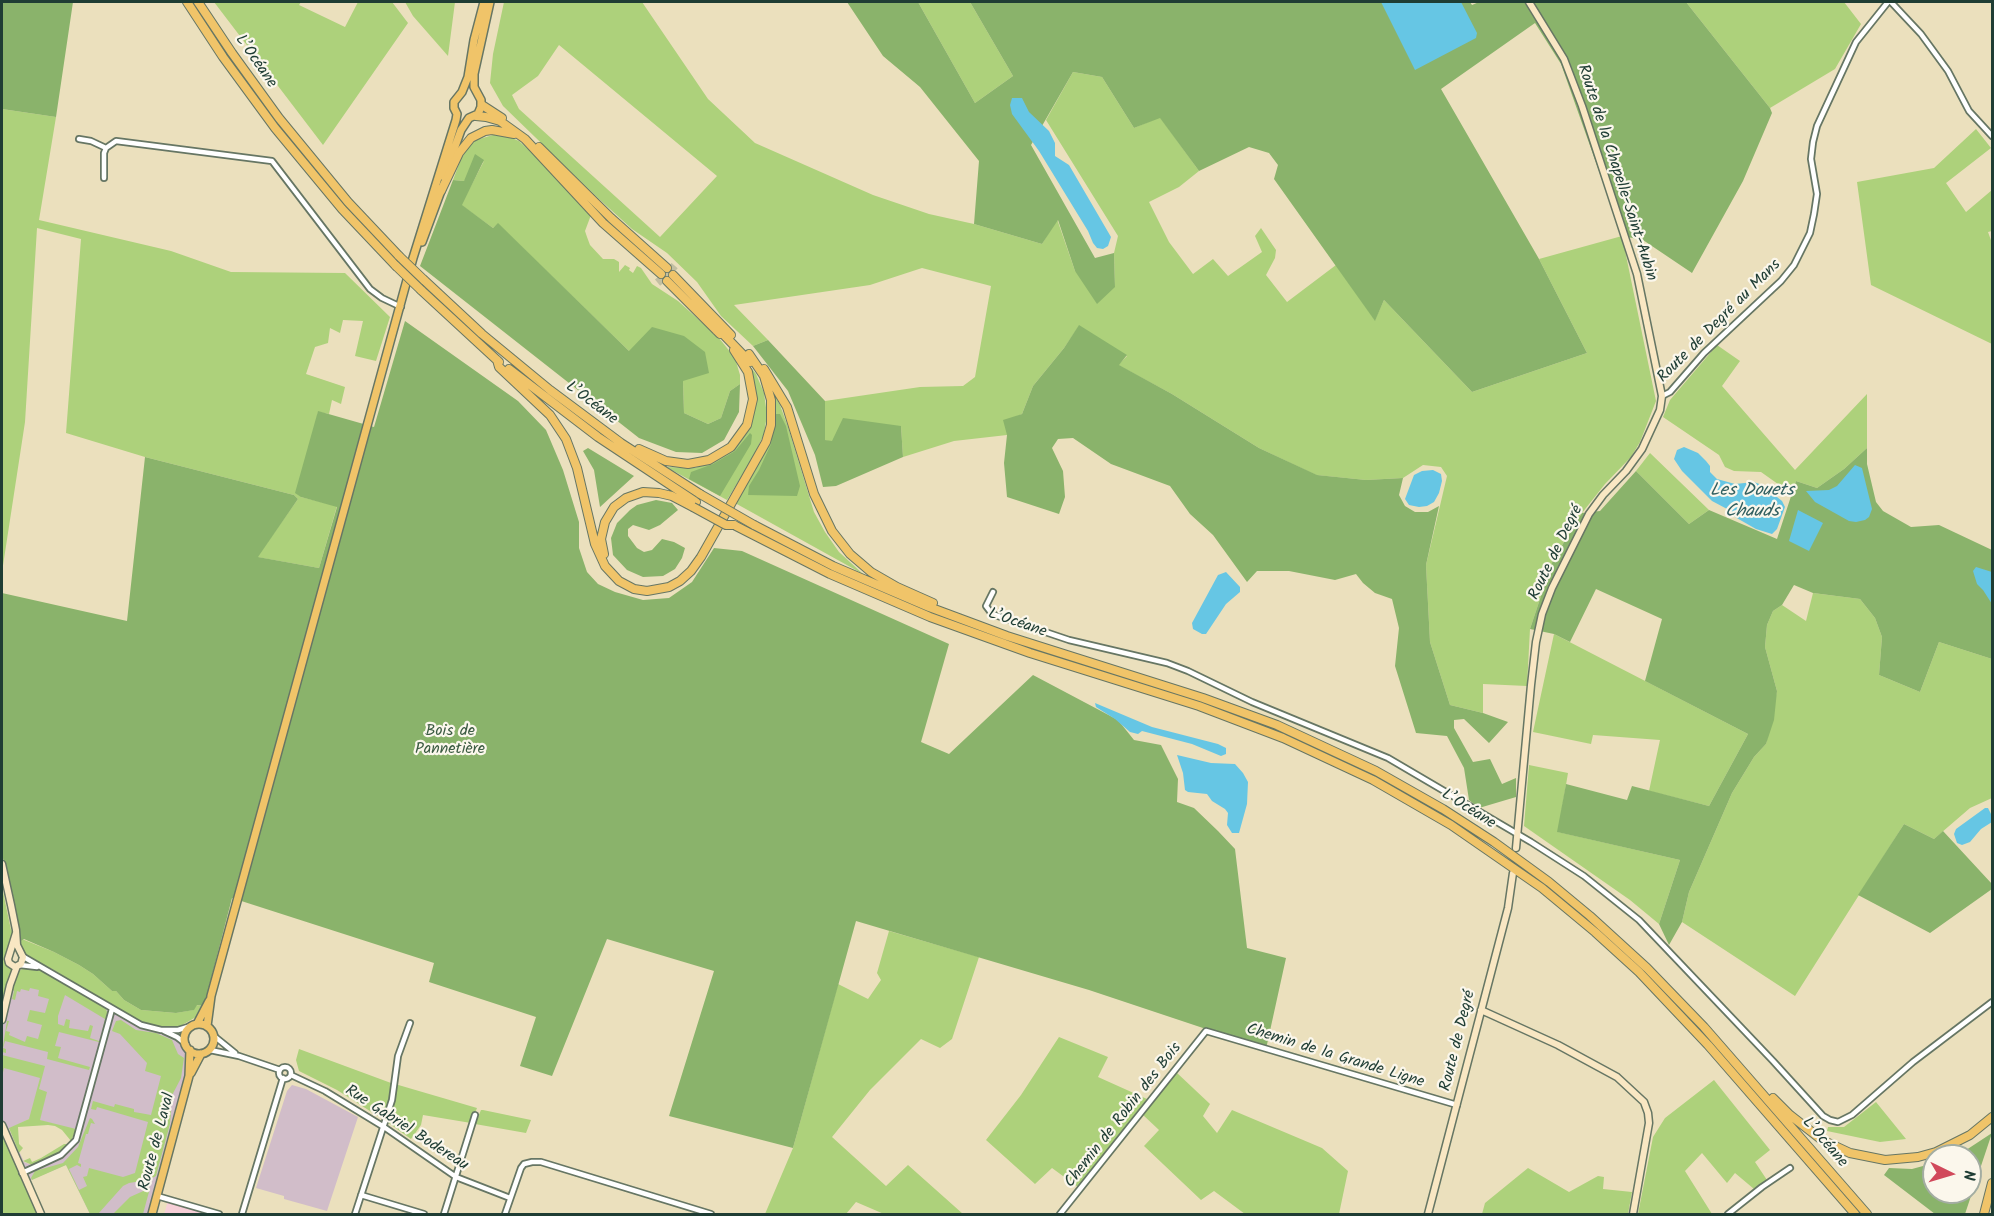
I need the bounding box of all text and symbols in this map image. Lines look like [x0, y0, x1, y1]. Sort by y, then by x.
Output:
street label: L’Océane [230, 32, 280, 92]
street label: Route de la Chapelle-Saint-Aubin [1572, 62, 1660, 284]
street label: Route de Degré au Mans [1654, 256, 1786, 388]
street label: L’Océane [561, 378, 621, 430]
water label: Les Douets Chauds [1710, 481, 1794, 524]
street label: Route de Degré [1526, 502, 1588, 604]
street label: L’Océane [985, 605, 1049, 643]
park label: Bois de Pannetière [415, 722, 485, 760]
street label: L’Océane [1437, 786, 1499, 834]
street label: Route de Degré [1437, 989, 1481, 1093]
street label: Chemin de la Grande Ligne [1244, 1021, 1426, 1093]
street label: Chemin de Robin des Bois [1061, 1040, 1187, 1192]
street label: Rue Gabriel Bodereau [341, 1082, 471, 1176]
street label: Route de Laval [136, 1091, 180, 1193]
street label: L’Océane [1797, 1114, 1851, 1172]
north arrow [1922, 1144, 1982, 1204]
text: N [1956, 1169, 1981, 1182]

